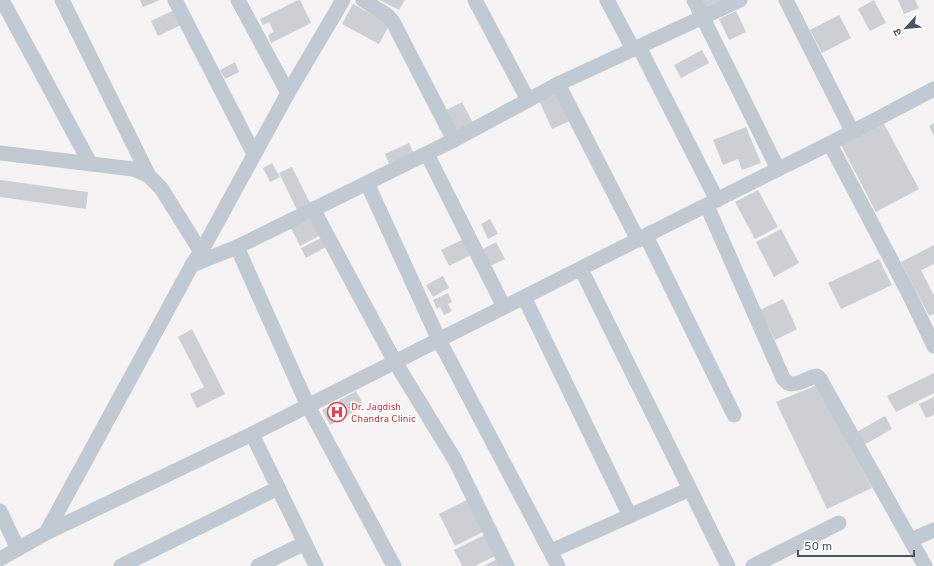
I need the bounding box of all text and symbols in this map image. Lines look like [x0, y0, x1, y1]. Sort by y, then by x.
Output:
north arrow [886, 8, 926, 48]
text: उ [890, 26, 906, 38]
hospital icon: Dr. Jagdish Chandra Clinic [326, 401, 348, 423]
place label: Dr. Jagdish Chandra Clinic [351, 401, 416, 426]
scale bar [798, 532, 914, 558]
text: 50 m [804, 539, 832, 555]

